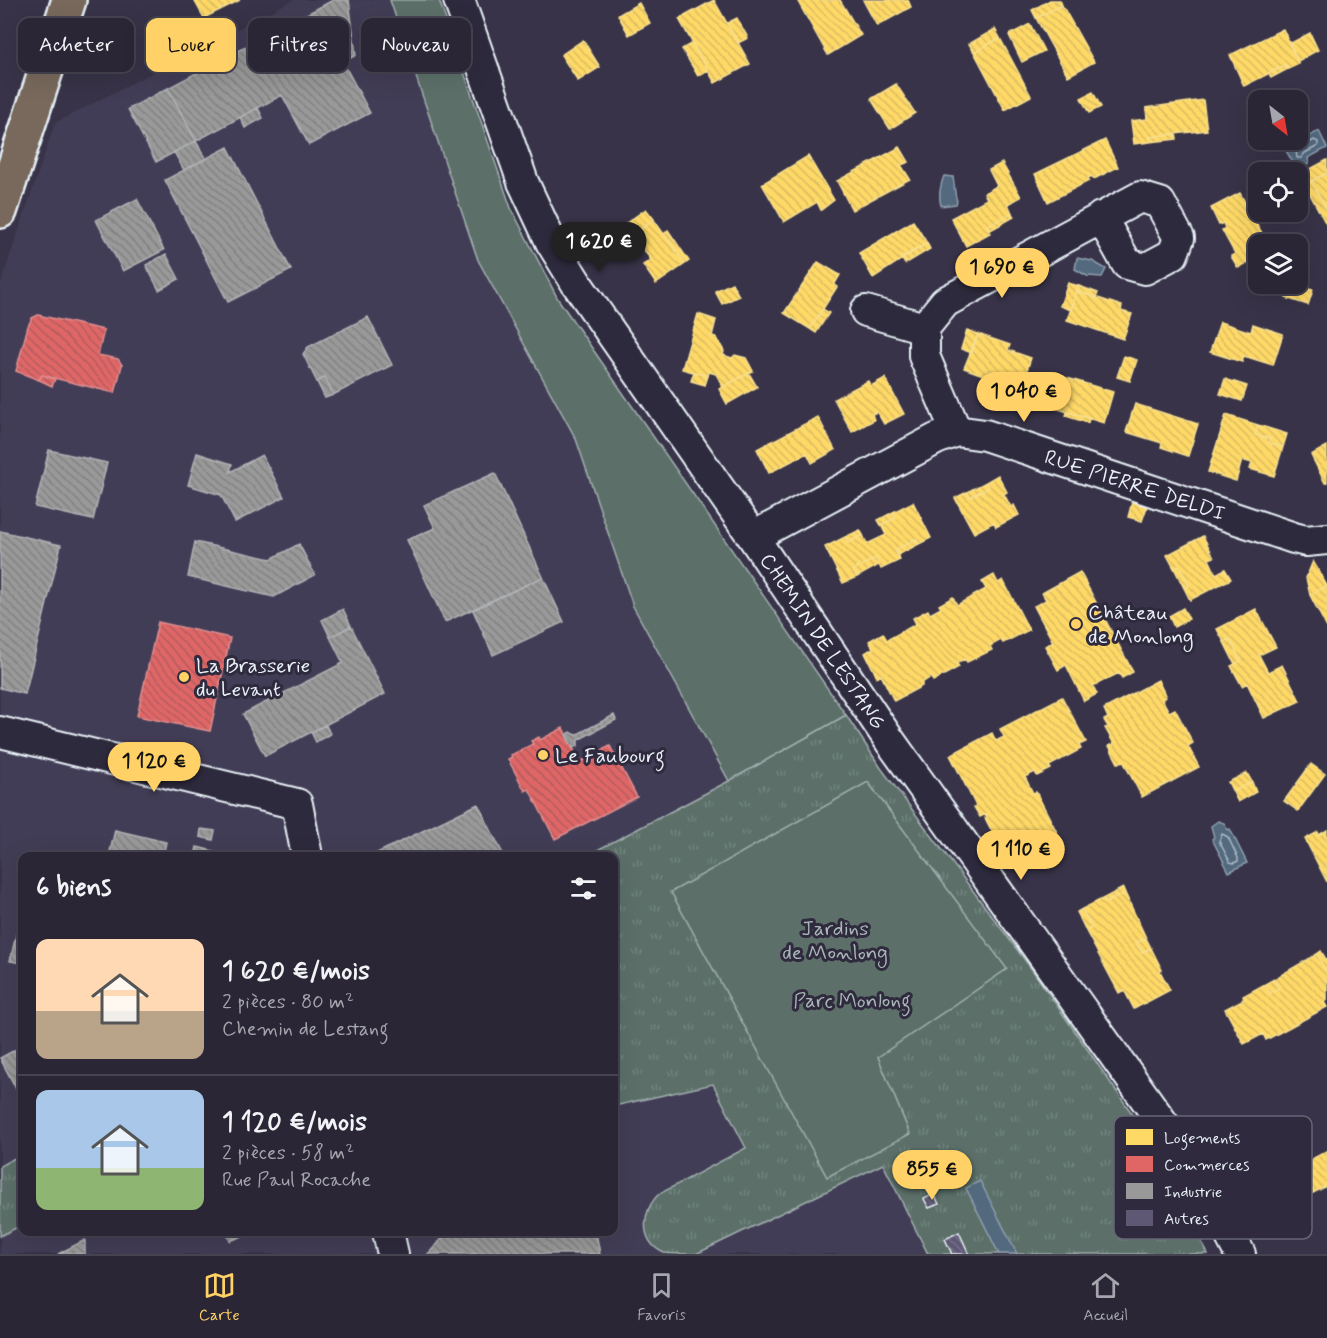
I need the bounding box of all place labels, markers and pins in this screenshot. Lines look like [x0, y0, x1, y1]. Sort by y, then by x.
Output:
pin: 1 620 € [544, 222, 654, 273]
pin: 1 690 € [947, 248, 1057, 299]
pin: 1 040 € [969, 372, 1079, 423]
place label: Château de Monlong [1088, 599, 1194, 652]
marker: Château de Monlong [1069, 617, 1083, 631]
place label: La Brasserie du Levant [196, 652, 310, 704]
marker: La Brasserie du Levant [177, 670, 191, 684]
pin: 1 120 € [99, 742, 209, 793]
place label: Le Faubourg [555, 742, 665, 772]
marker: Le Faubourg [536, 748, 550, 762]
pin: 1 110 € [966, 830, 1076, 881]
pin: 855 € [890, 1150, 974, 1201]

